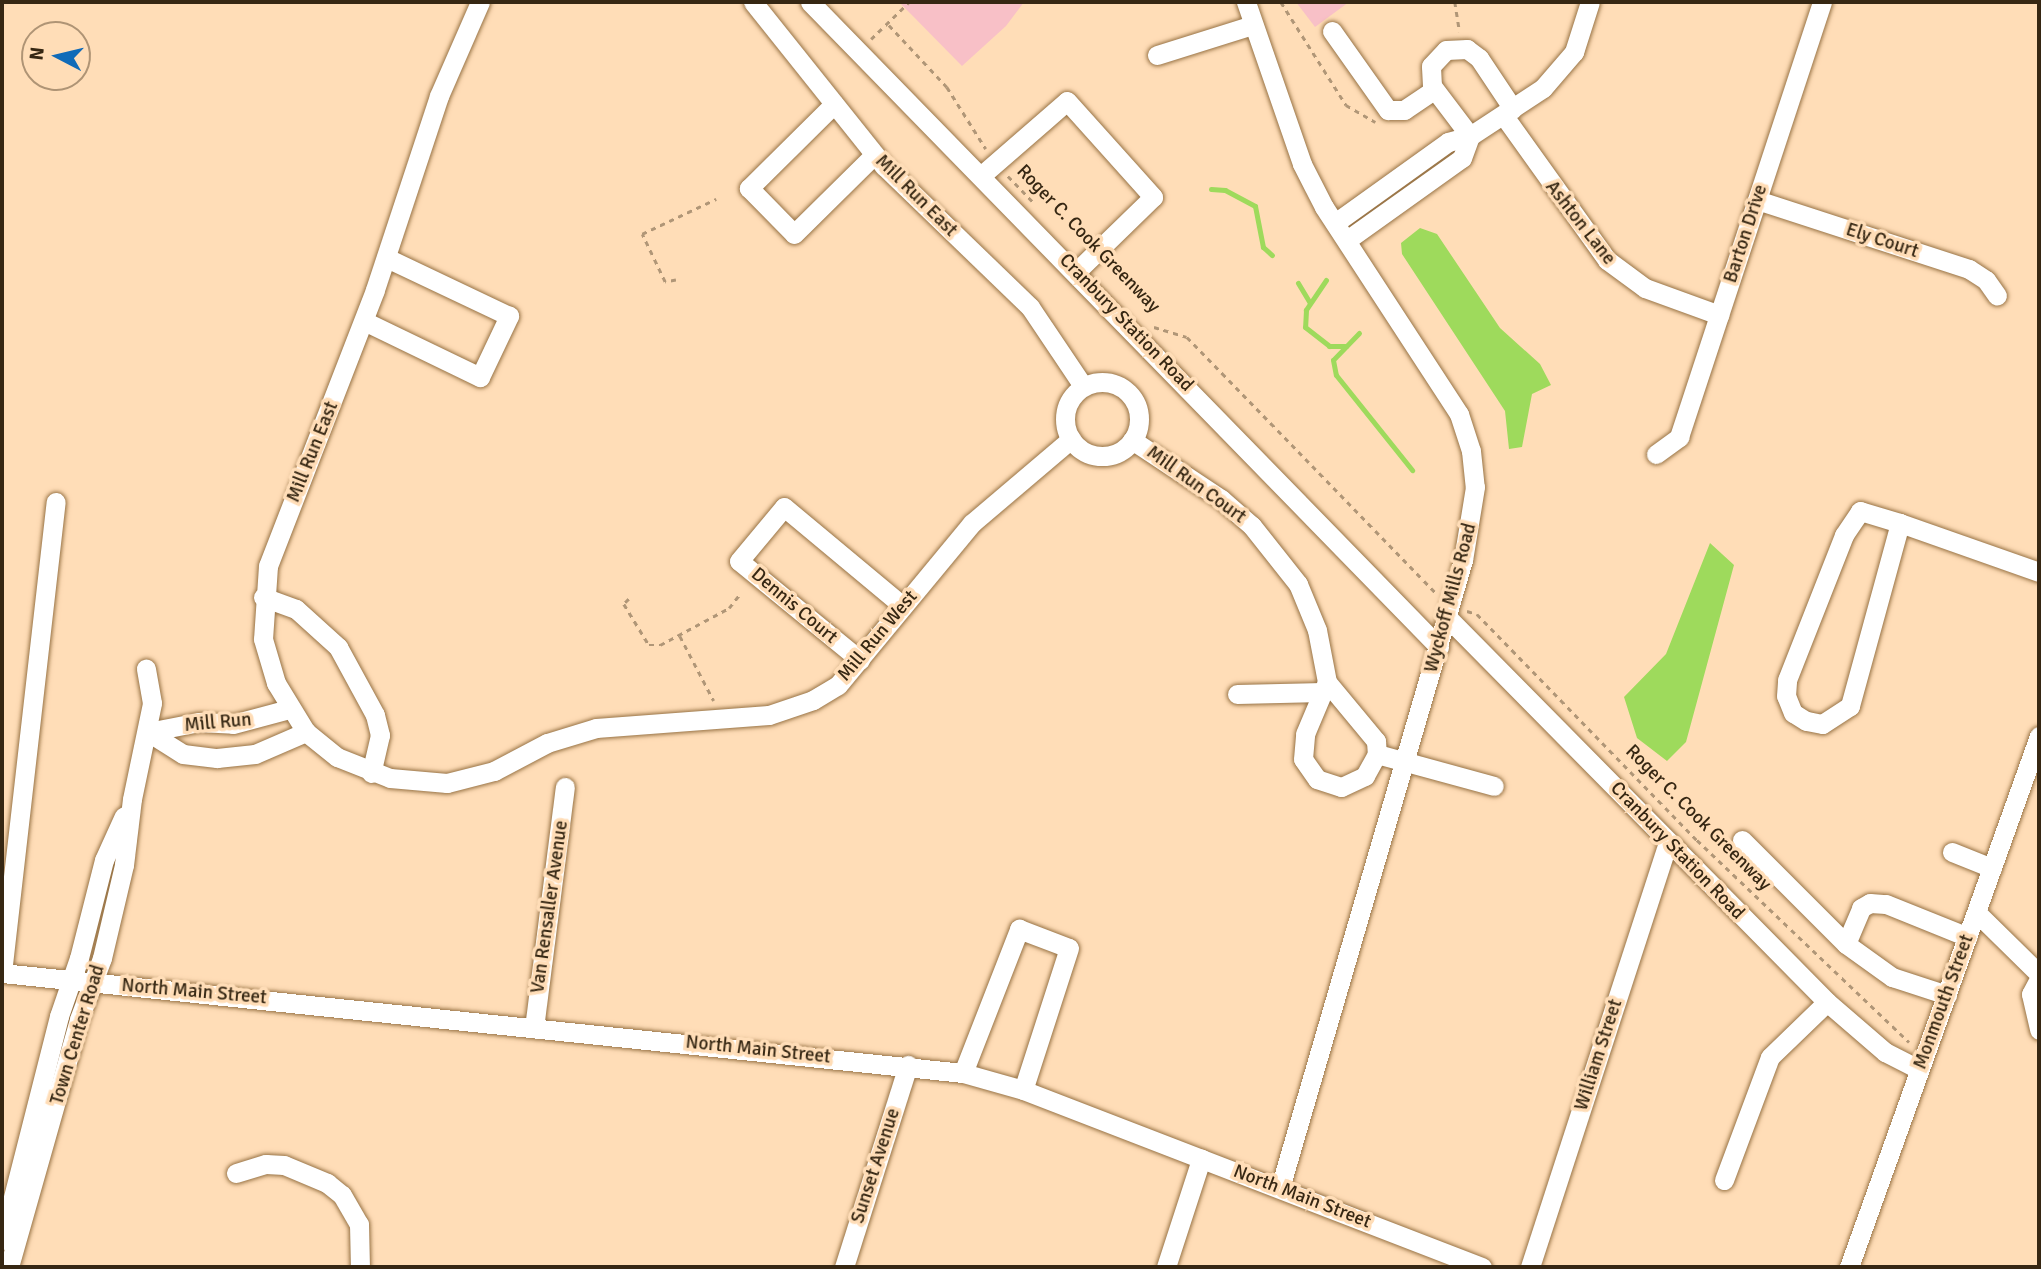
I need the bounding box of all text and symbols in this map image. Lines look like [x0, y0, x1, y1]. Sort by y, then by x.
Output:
north arrow [21, 21, 91, 91]
text: N [24, 46, 50, 62]
street label: Mill Run East [870, 150, 962, 242]
street label: Roger C. Cook Greenway [1011, 160, 1165, 318]
street label: Ashton Lane [1540, 176, 1620, 270]
street label: Barton Drive [1719, 182, 1773, 286]
street label: Ely Court [1843, 219, 1921, 263]
street label: Cranbury Station Road [1054, 249, 1198, 397]
street label: Mill Run East [282, 398, 344, 506]
street label: Mill Run Court [1142, 441, 1250, 529]
street label: Wyckoff Mills Road [1420, 521, 1482, 675]
street label: Dennis Court [746, 563, 842, 649]
street label: Mill Run West [833, 586, 923, 686]
street label: Mill Run [183, 709, 253, 737]
street label: Roger C. Cook Greenway [1620, 740, 1776, 896]
street label: Cranbury Station Road [1605, 777, 1749, 925]
street label: Van Rensaller Avenue [527, 819, 573, 995]
street label: Monmouth Street [1909, 932, 1979, 1072]
street label: Town Center Road [46, 962, 110, 1108]
street label: North Main Street [121, 974, 267, 1010]
street label: William Street [1570, 996, 1628, 1114]
street label: North Main Street [684, 1031, 832, 1069]
street label: Sunset Avenue [847, 1106, 905, 1226]
street label: North Main Street [1230, 1160, 1374, 1234]

